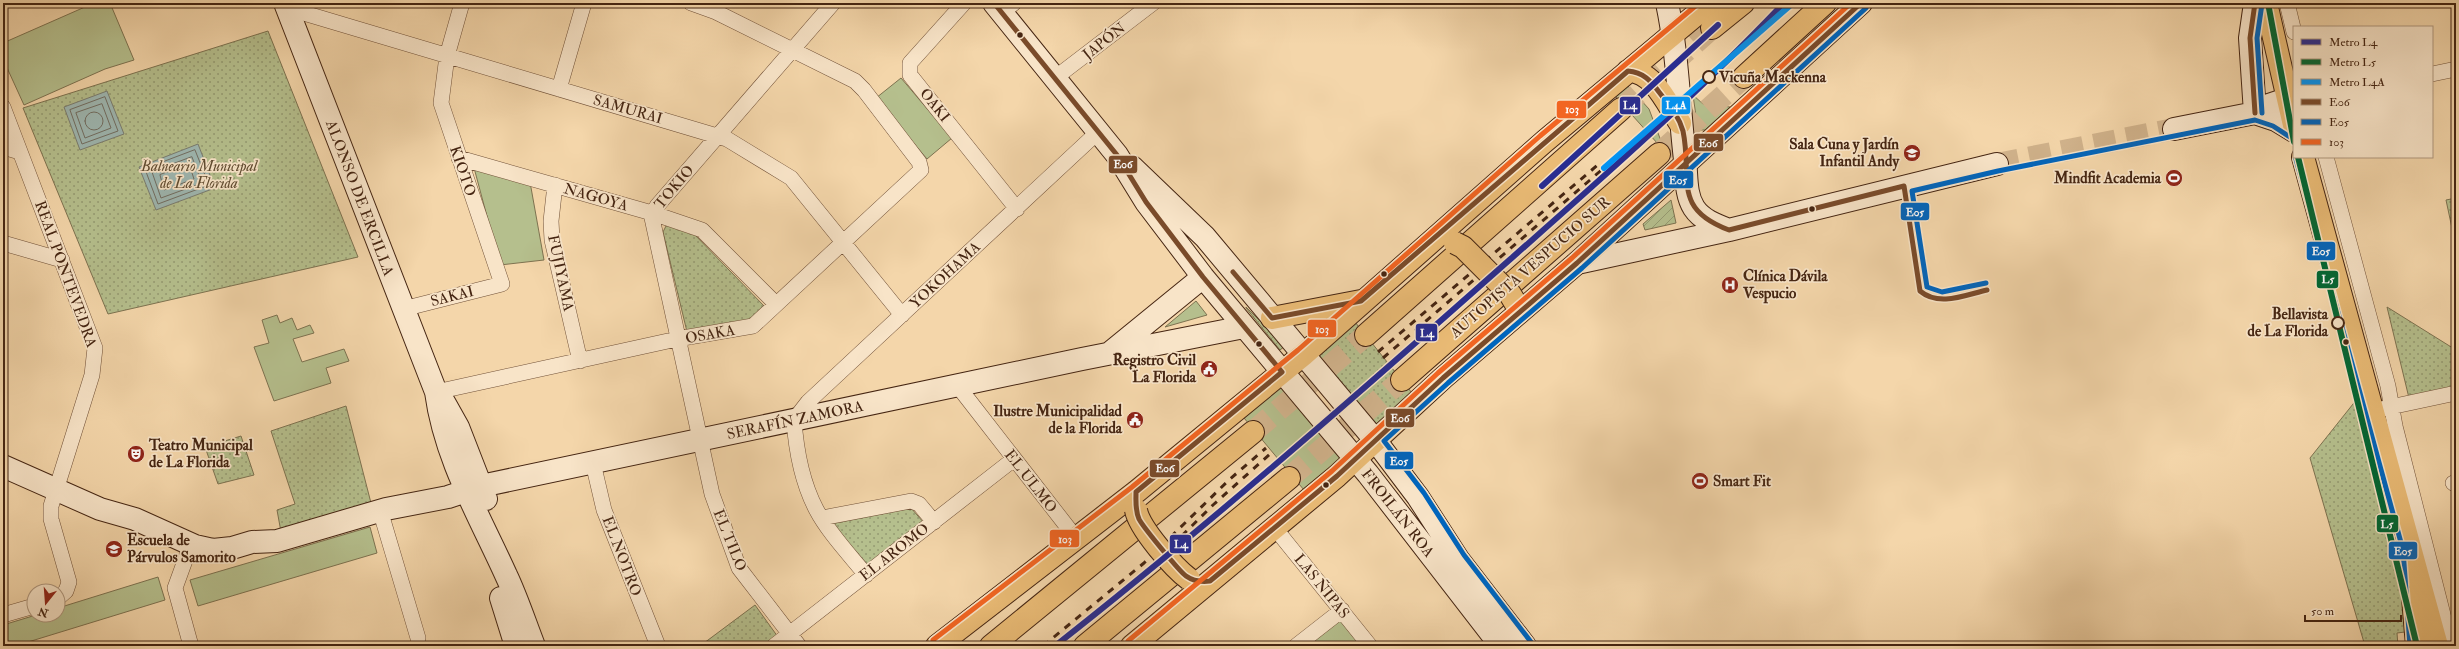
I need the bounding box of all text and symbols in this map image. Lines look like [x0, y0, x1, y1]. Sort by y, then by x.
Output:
street label: JAPÓN [1077, 17, 1131, 66]
legend [2293, 26, 2433, 158]
unlabelled marker [1015, 30, 1025, 40]
text: Metro L4 [2329, 35, 2378, 50]
text: Metro L5 [2329, 55, 2377, 70]
place label: Vicuña Mackenna [1718, 68, 1827, 87]
marker: Vicuña Mackenna [1702, 70, 1716, 84]
text: Metro L4A [2329, 75, 2385, 90]
street label: OAKI [915, 85, 954, 126]
street label: SAMURAI [591, 91, 665, 128]
text: E06 [2329, 95, 2351, 110]
line badge: L4 [1619, 96, 1641, 115]
line badge: L4A [1661, 96, 1691, 115]
text: L4 [1623, 99, 1638, 113]
text: L4A [1666, 99, 1687, 113]
line badge: 103 [1556, 100, 1587, 119]
text: 103 [1565, 103, 1579, 116]
text: E05 [2329, 115, 2350, 130]
street label: ALONSO DE ERCILLA [321, 117, 398, 279]
line badge: E06 [1693, 133, 1724, 152]
place label: Sala Cuna y Jardín Infantil Andy [1789, 135, 1900, 172]
text: 103 [2329, 135, 2344, 150]
text: E06 [1698, 137, 1719, 150]
street label: KIOTO [445, 143, 480, 199]
school or university icon: Sala Cuna y Jardín Infantil Andy [1902, 143, 1922, 163]
line badge: E06 [1108, 155, 1138, 174]
park label: Balneario Municipal de La Florida [140, 157, 258, 193]
text: E06 [1113, 158, 1134, 171]
street label: TOKIO [650, 161, 698, 213]
sports icon: Mindfit Academia [2164, 168, 2184, 188]
place label: Mindfit Academia [2053, 169, 2162, 188]
line badge: E05 [1663, 170, 1694, 189]
text: E05 [1669, 174, 1687, 187]
street label: NAGOYA [561, 179, 631, 216]
street label: AUTOPISTA VESPUCIO SUR [1445, 192, 1615, 343]
street label: REAL PONTEVEDRA [30, 198, 101, 351]
line badge: E05 [1900, 202, 1930, 221]
unlabelled marker [1807, 204, 1817, 214]
text: E05 [1906, 206, 1924, 219]
street label: FUJIYAMA [542, 233, 578, 314]
street label: YOKOHAMA [906, 237, 985, 313]
line badge: E05 [2306, 241, 2336, 261]
text: E05 [2312, 245, 2330, 258]
place label: Clínica Dávila Vespucio [1742, 267, 1828, 304]
unlabelled marker [1379, 269, 1389, 279]
line badge: L5 [2316, 270, 2339, 289]
text: L5 [2322, 273, 2335, 286]
hospital icon: Clínica Dávila Vespucio [1720, 275, 1740, 295]
street label: SAKAI [428, 282, 476, 311]
place label: Bellavista de La Florida [2248, 305, 2329, 341]
marker: Bellavista de La Florida [2331, 316, 2345, 330]
line badge: 103 [1307, 319, 1337, 338]
street label: OSAKA [684, 321, 737, 348]
text: 103 [1315, 323, 1329, 336]
line badge: L4 [1415, 323, 1438, 342]
text: L4 [1420, 327, 1435, 341]
unlabelled marker [2341, 337, 2351, 347]
unlabelled marker [1254, 339, 1264, 349]
place label: Registro Civil La Florida [1113, 351, 1197, 387]
public building icon: Registro Civil La Florida [1199, 359, 1219, 379]
street label: SERAFÍN ZAMORA [725, 396, 865, 444]
place label: Ilustre Municipalidad de la Florida [993, 402, 1123, 438]
line badge: E06 [1385, 408, 1415, 428]
public building icon: Ilustre Municipalidad de la Florida [1125, 410, 1145, 430]
text: E06 [1390, 412, 1411, 425]
place label: Teatro Municipal de La Florida [148, 436, 253, 472]
theatre icon: Teatro Municipal de La Florida [126, 444, 146, 464]
street label: EL ULMO [1000, 446, 1061, 517]
line badge: E05 [1384, 451, 1414, 470]
text: E05 [1390, 455, 1408, 468]
line badge: E06 [1149, 459, 1180, 478]
text: E06 [1155, 462, 1176, 475]
street label: FROILÁN ROA [1357, 464, 1440, 562]
sports icon: Smart Fit [1690, 471, 1710, 491]
place label: Smart Fit [1713, 472, 1771, 491]
unlabelled marker [1321, 480, 1331, 490]
street label: EL TILO [709, 506, 751, 574]
street label: EL NOTRO [598, 514, 645, 599]
line badge: L5 [2376, 514, 2399, 533]
text: L5 [2381, 518, 2394, 531]
street label: EL AROMO [856, 519, 933, 586]
line badge: 103 [1049, 529, 1080, 548]
place label: Escuela de Párvulos Samorito [127, 531, 236, 567]
text: 103 [1058, 533, 1072, 546]
line badge: L4 [1169, 534, 1192, 554]
text: L4 [1174, 538, 1189, 552]
school or university icon: Escuela de Párvulos Samorito [104, 539, 124, 559]
line badge: E05 [2388, 541, 2418, 560]
text: E05 [2394, 545, 2412, 558]
street label: LAS ÑIPAS [1290, 549, 1354, 623]
north arrow [26, 583, 66, 623]
scale bar [2305, 597, 2401, 623]
text: N [36, 604, 51, 620]
text: 50 m [2311, 604, 2335, 619]

